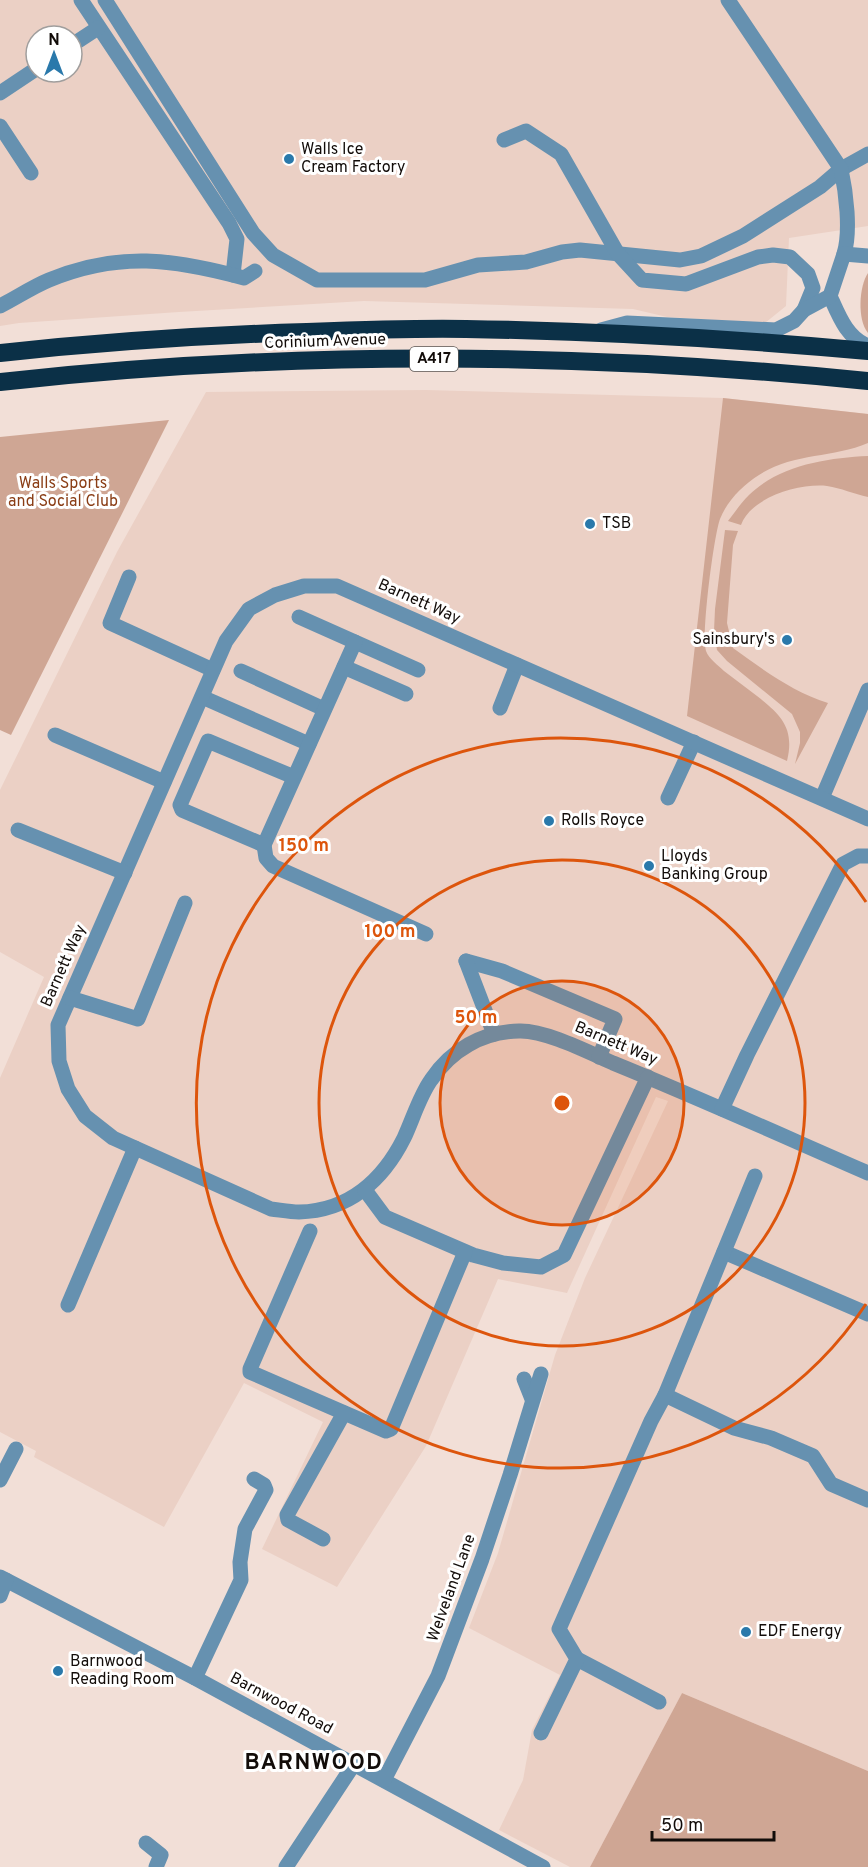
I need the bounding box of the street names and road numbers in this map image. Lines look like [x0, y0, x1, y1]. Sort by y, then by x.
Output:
street label: Corinium Avenue [264, 330, 386, 354]
road number: A417 [410, 347, 458, 371]
street label: Barnett Way [375, 575, 463, 629]
street label: Barnett Way [37, 922, 91, 1010]
street label: Barnett Way [571, 1018, 661, 1070]
street label: Welveland Lane [423, 1532, 481, 1644]
street label: Barnwood Road [226, 1668, 336, 1740]

